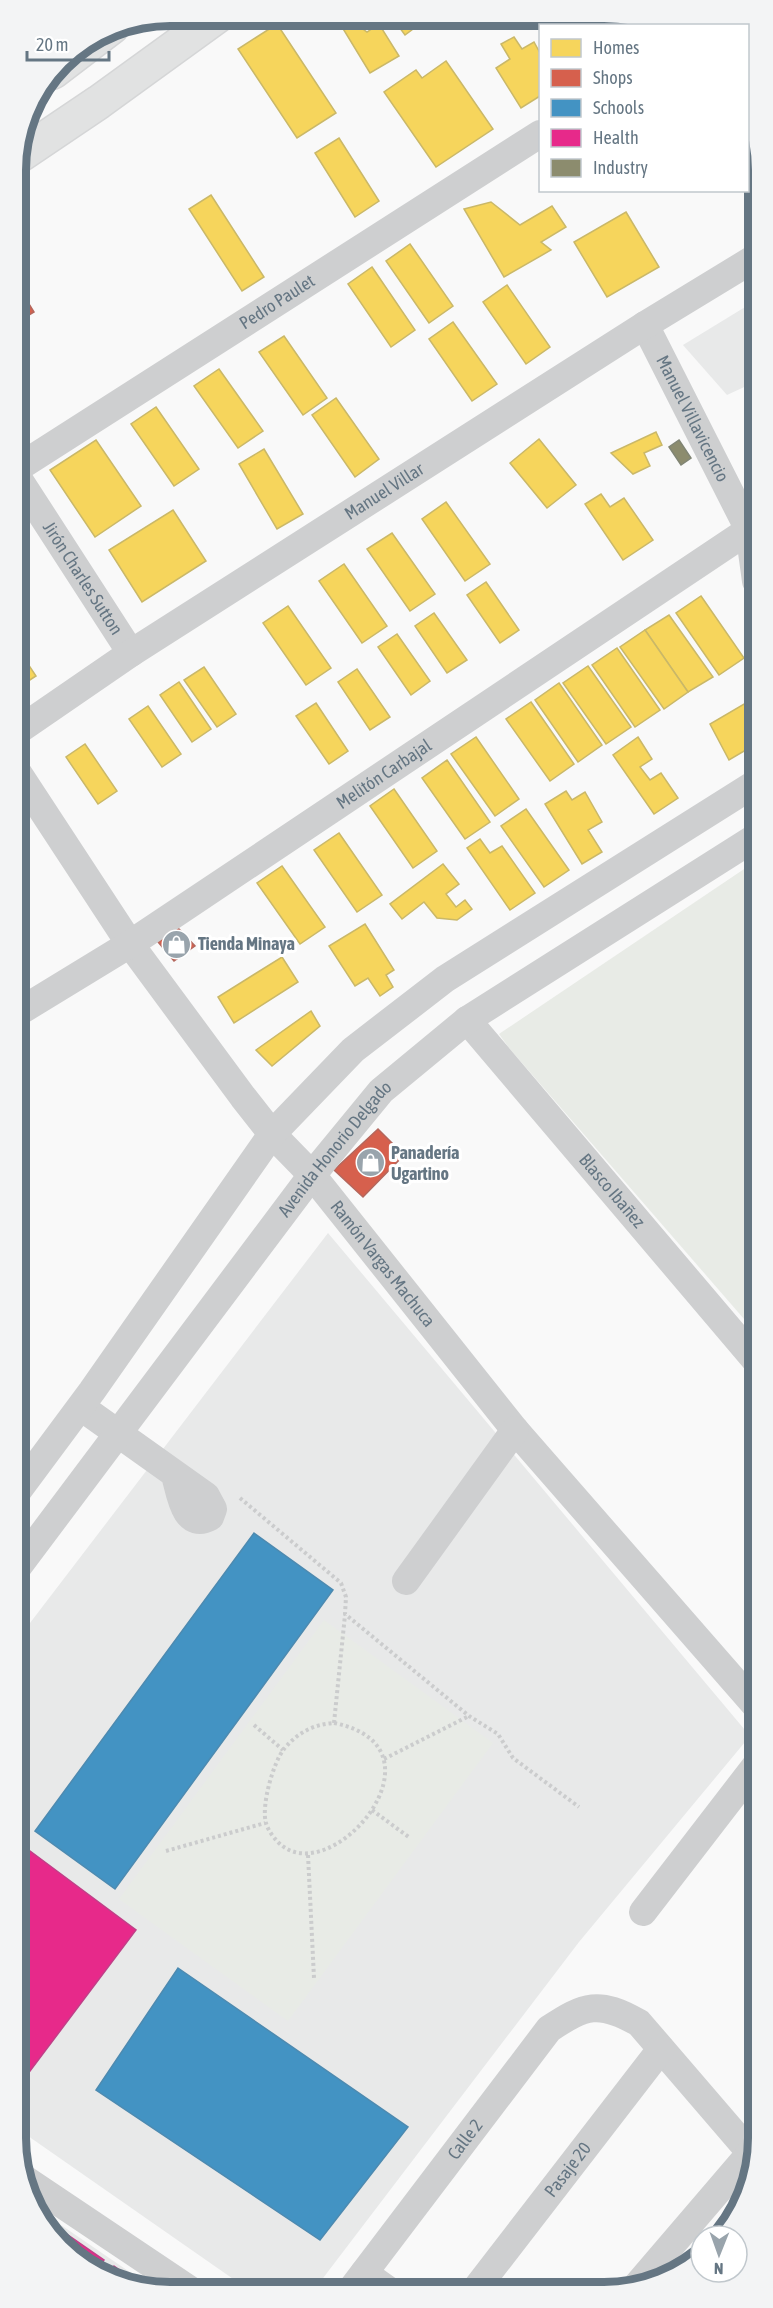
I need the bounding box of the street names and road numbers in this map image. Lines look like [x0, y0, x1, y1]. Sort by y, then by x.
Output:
street label: Pedro Paulet [235, 270, 318, 333]
street label: Manuel Villavicencio [652, 352, 734, 485]
street label: Manuel Villar [341, 458, 428, 524]
street label: Jirón Charles Sutton [39, 517, 127, 639]
street label: Melitón Carbajal [332, 734, 435, 813]
street label: Avenida Honorio Delgado [273, 1076, 395, 1221]
street label: Blasco Ibañez [575, 1149, 650, 1232]
street label: Ramón Vargas Machuca [326, 1196, 440, 1331]
street label: Calle 2 [443, 2115, 487, 2163]
street label: Pasaje 20 [540, 2138, 595, 2201]

